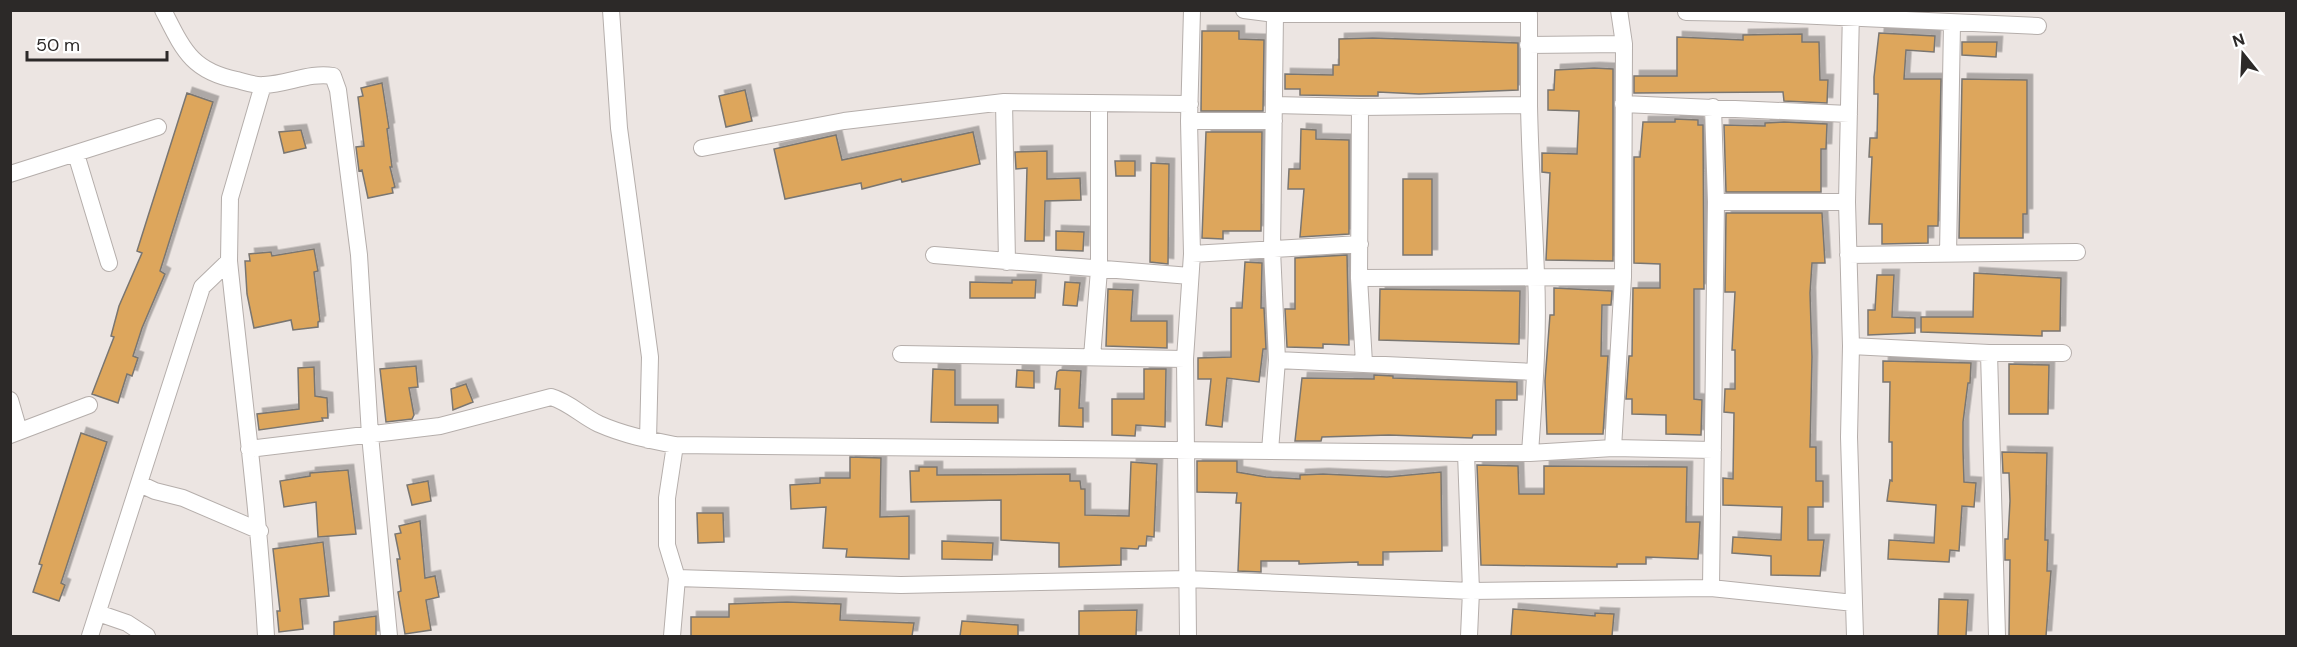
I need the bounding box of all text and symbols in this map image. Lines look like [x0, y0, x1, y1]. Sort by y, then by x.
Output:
scale bar [27, 24, 166, 62]
north arrow [2213, 24, 2273, 84]
text: N [2230, 28, 2247, 52]
text: 50 m [36, 33, 80, 57]

